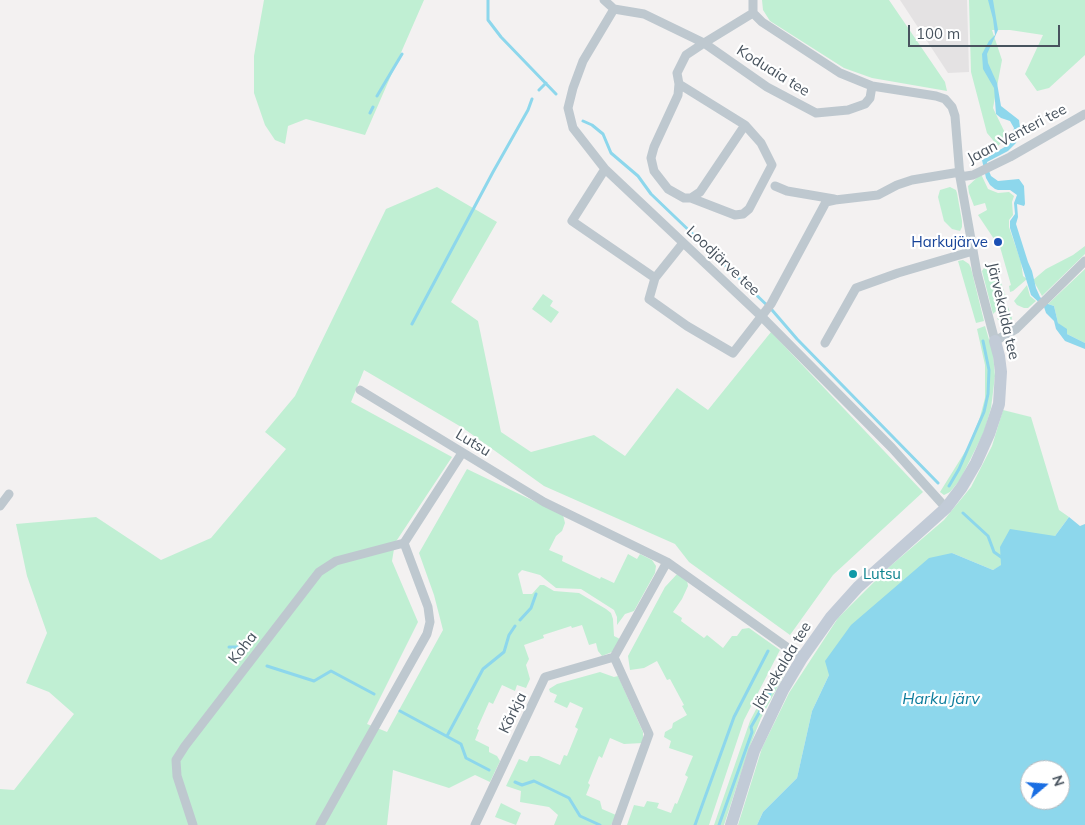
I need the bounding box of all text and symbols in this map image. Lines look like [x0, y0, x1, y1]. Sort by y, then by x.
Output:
scale bar [910, 15, 1062, 47]
text: 100 m [916, 24, 960, 43]
street label: Koduaia tee [733, 41, 813, 101]
street label: Jaan Venteri tee [964, 100, 1070, 168]
street label: Loodjärve tee [682, 222, 764, 300]
place label: Harkujärve [911, 233, 988, 251]
marker: Harkujärve [992, 236, 1004, 248]
street label: Järvekalda tee [983, 261, 1023, 361]
street label: Lutsu [452, 425, 494, 461]
place label: Lutsu [863, 565, 901, 583]
marker: Lutsu [847, 568, 859, 580]
street label: Järvekalda tee [749, 619, 815, 713]
street label: Koha [225, 628, 261, 668]
street label: Kõrkja [495, 689, 531, 737]
water label: Harku järv [902, 689, 980, 709]
north arrow [1020, 760, 1070, 810]
text: N [1048, 773, 1069, 788]

